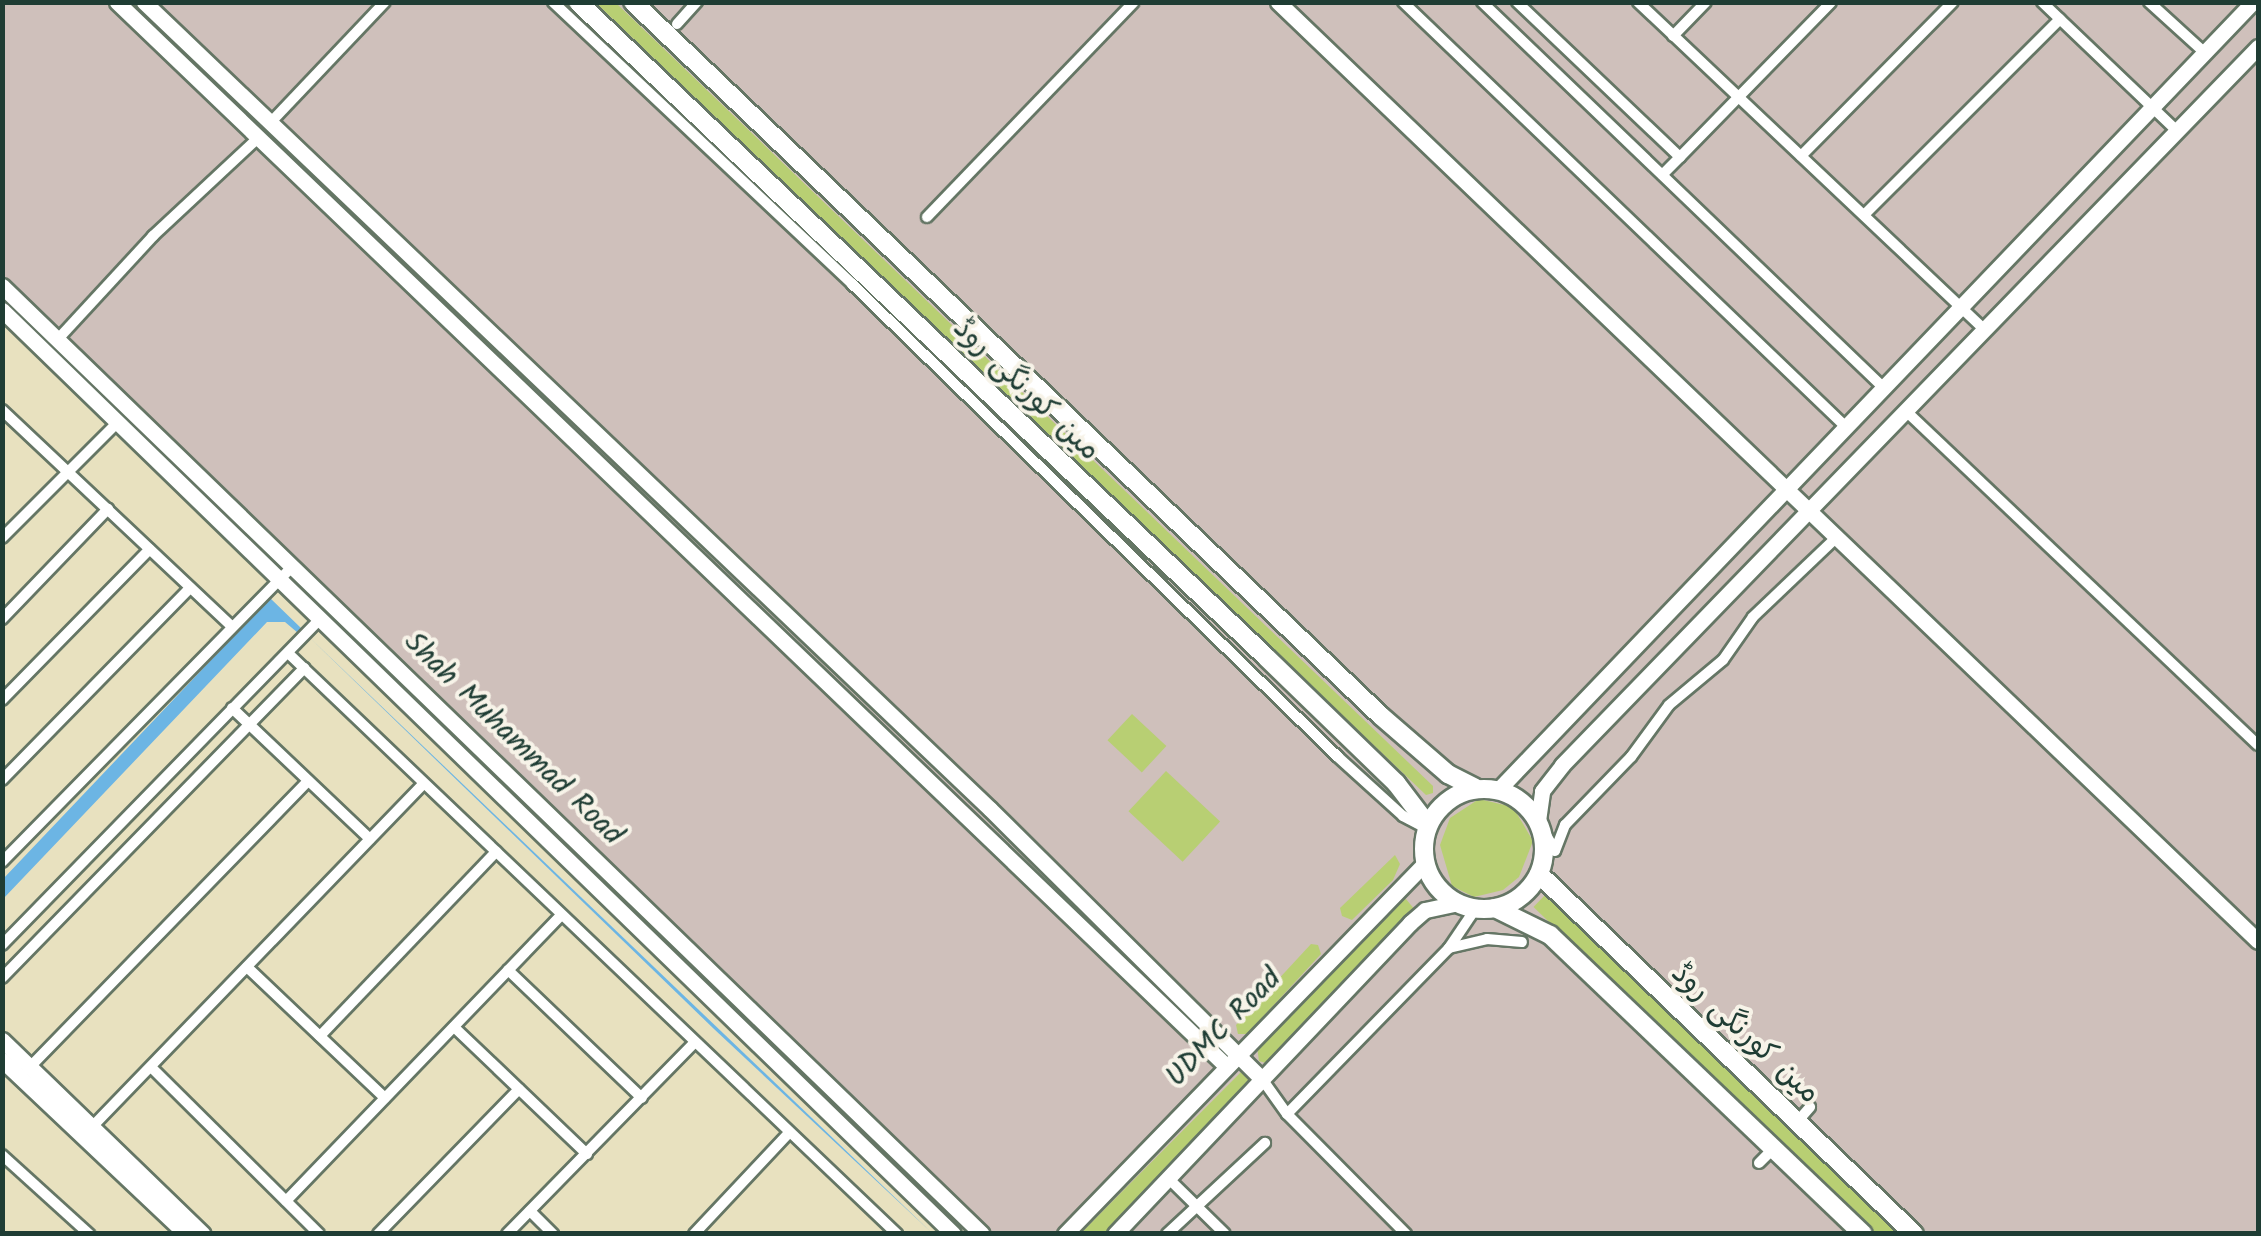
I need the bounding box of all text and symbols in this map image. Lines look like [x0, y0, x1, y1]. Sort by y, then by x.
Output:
street label: مین کورنگی روڈ [945, 311, 1107, 469]
street label: Shah Muhammad Road [396, 625, 630, 853]
street label: مین کورنگی روڈ [1663, 956, 1827, 1112]
street label: UDMC Road [1159, 961, 1289, 1095]

